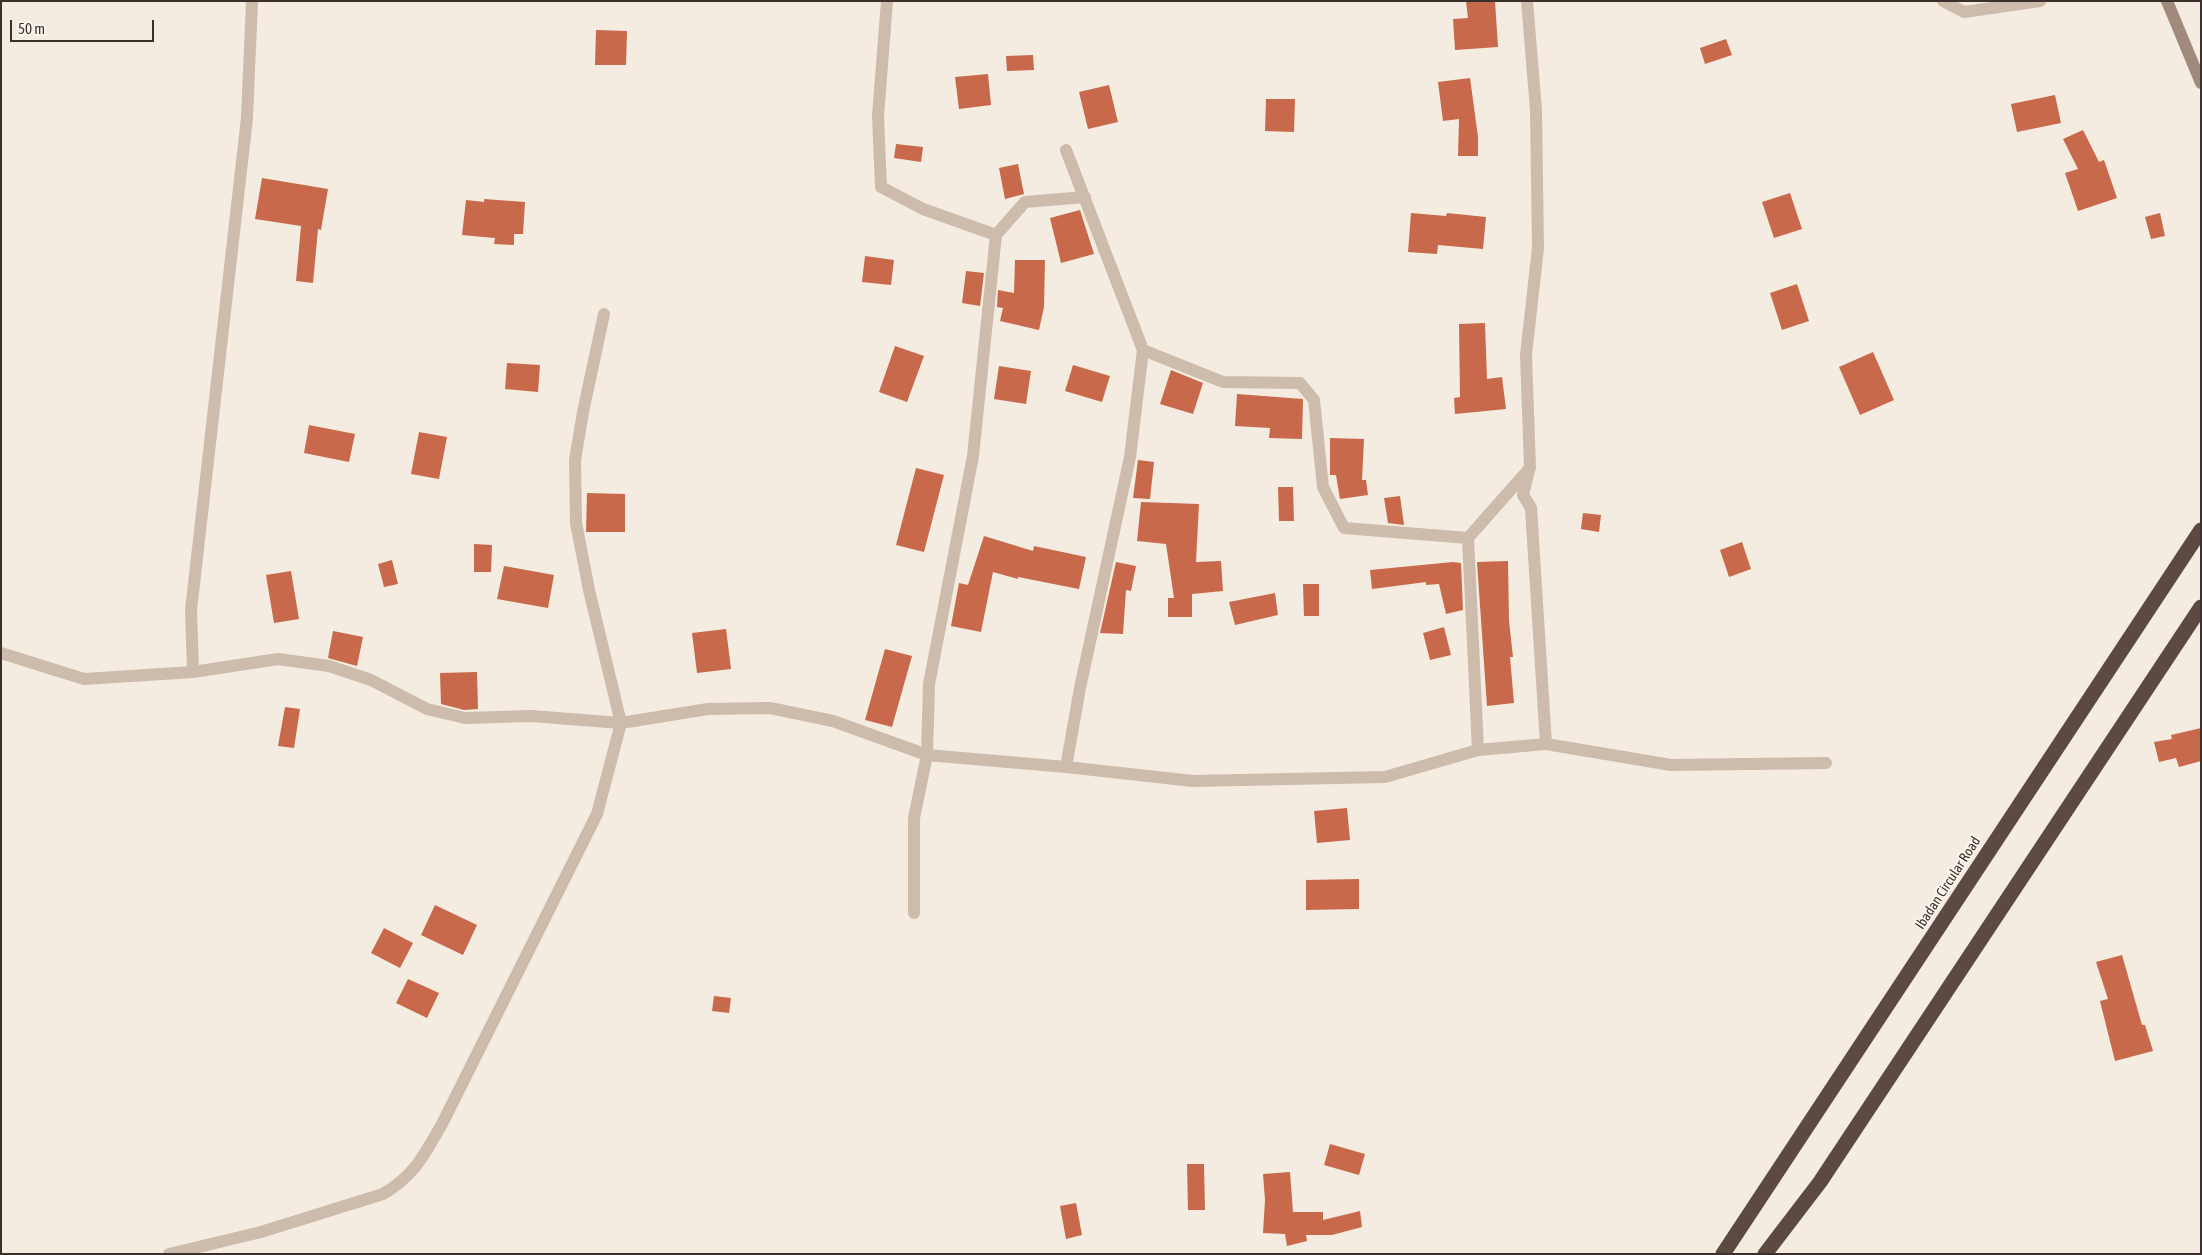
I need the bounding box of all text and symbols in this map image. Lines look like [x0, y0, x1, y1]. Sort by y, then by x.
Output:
scale bar [12, 10, 156, 42]
text: 50 m [18, 20, 45, 37]
street label: Ibadan Circular Road [1912, 833, 1984, 933]

